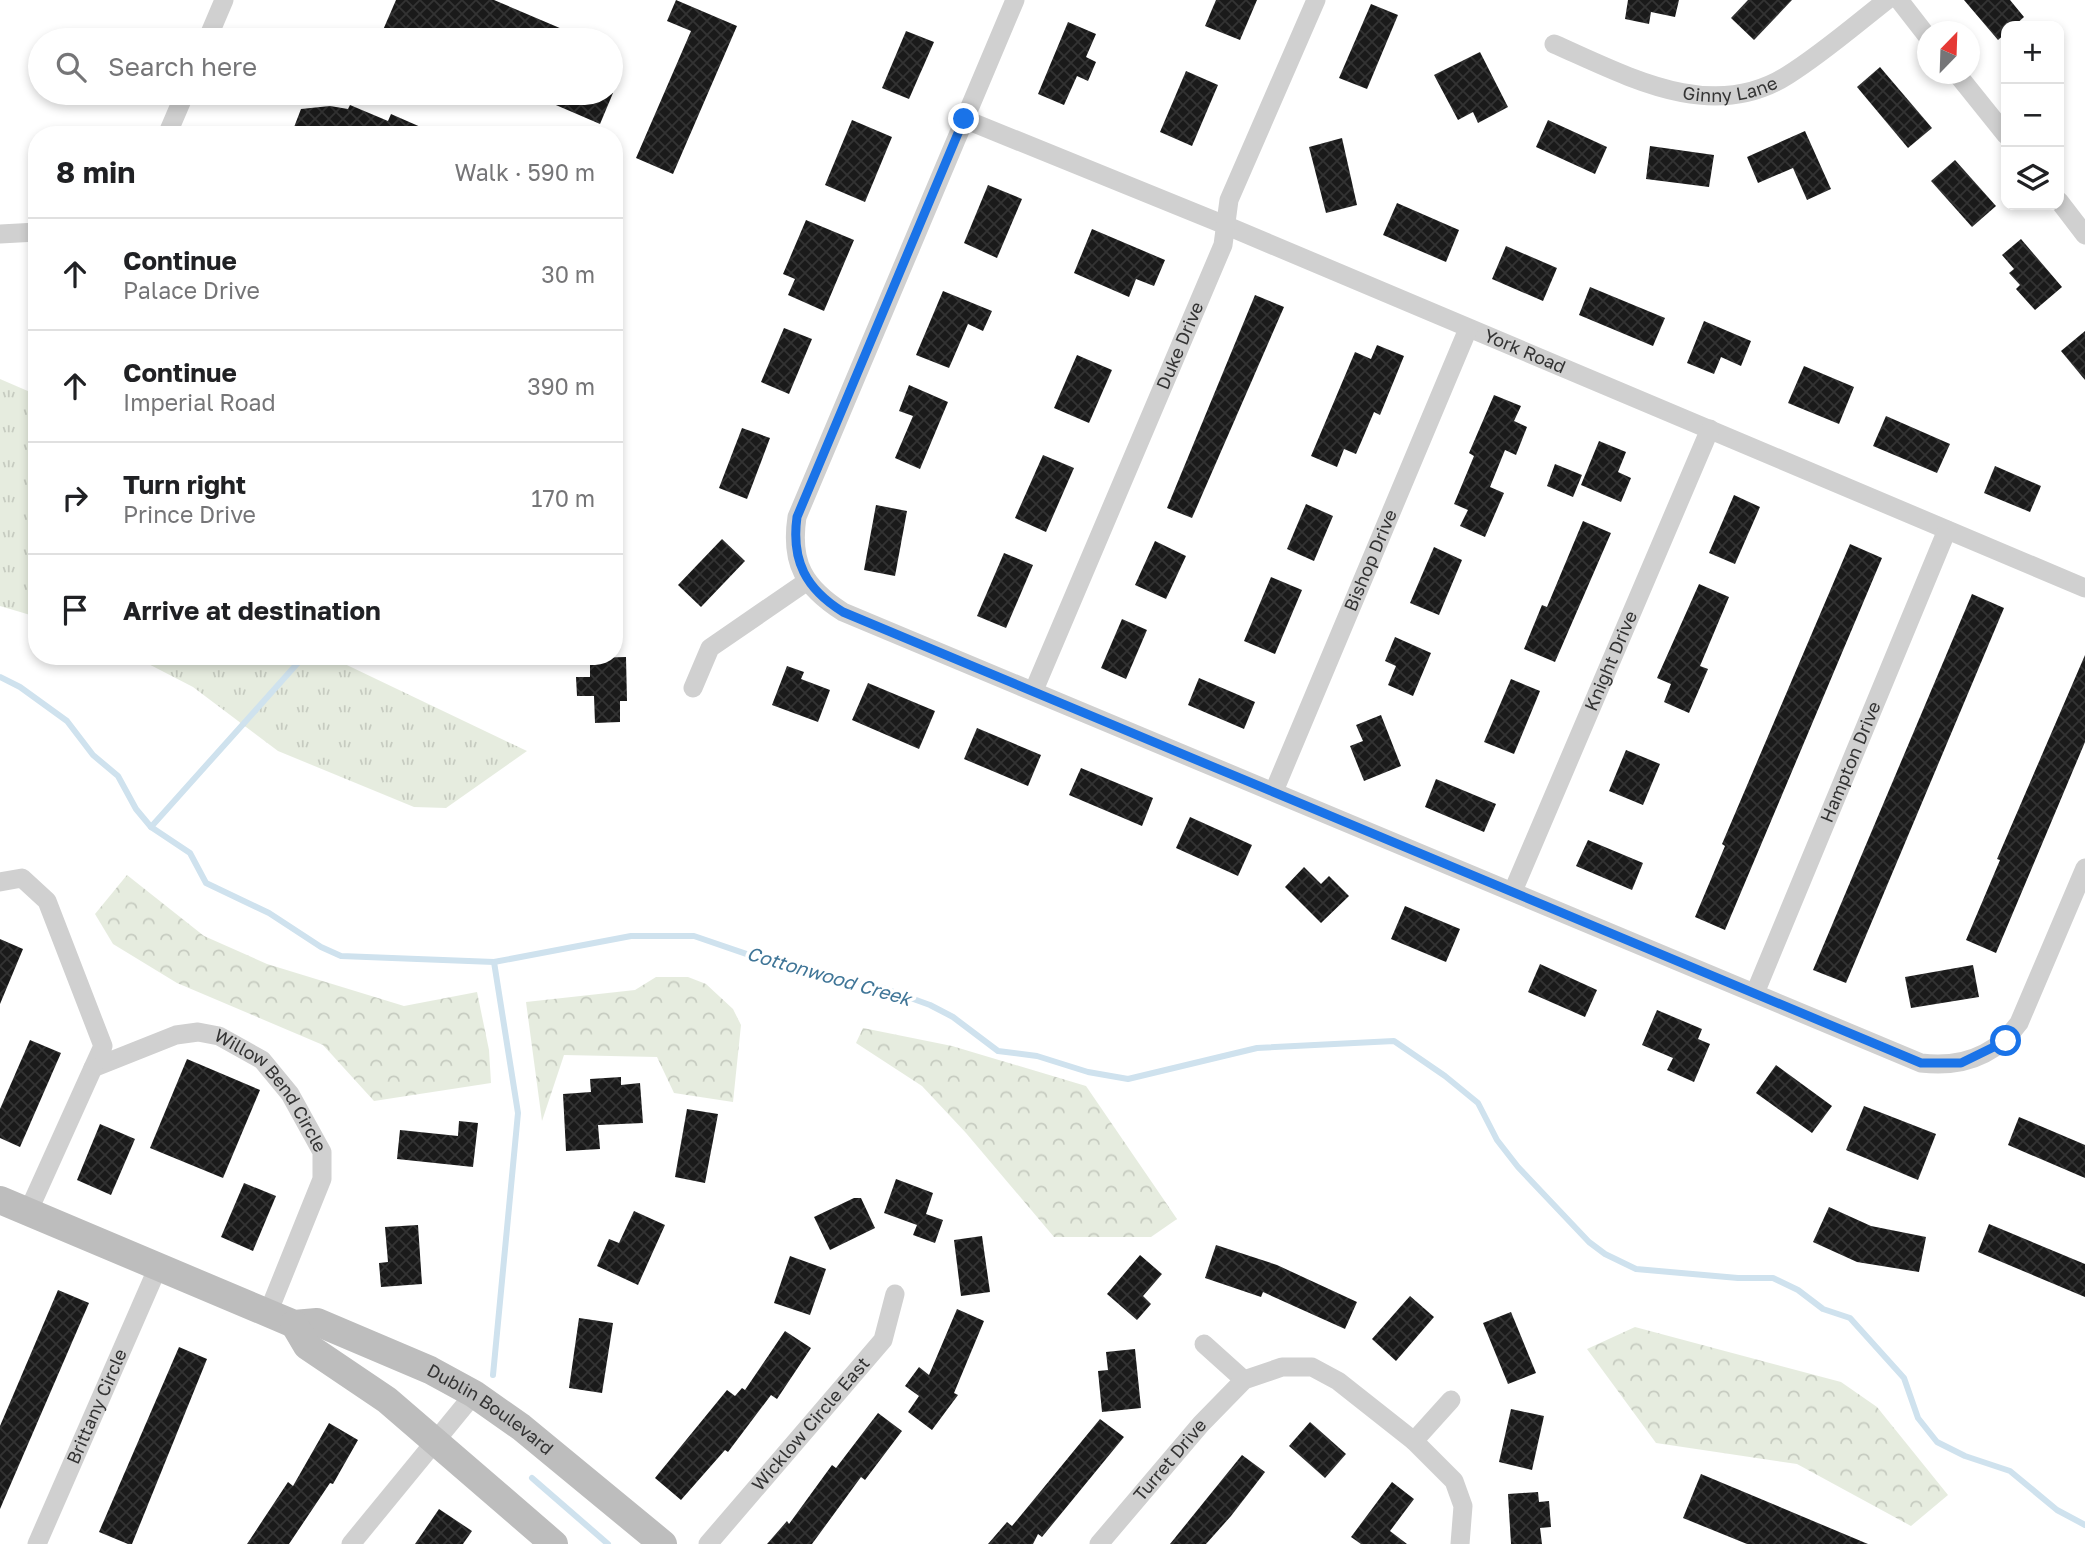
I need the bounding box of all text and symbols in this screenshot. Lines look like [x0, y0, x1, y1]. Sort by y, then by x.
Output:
north arrow [1917, 21, 1980, 84]
map controls [2001, 21, 2064, 210]
button: + [2001, 21, 2064, 84]
search box [28, 28, 623, 105]
icon: search [52, 48, 90, 86]
text: Search here [108, 51, 257, 82]
street label: Ginny Lane [1681, 71, 1781, 106]
button: − [2001, 84, 2064, 147]
route end [948, 103, 979, 134]
button: layers [2001, 147, 2064, 210]
text: 8 min [56, 154, 135, 190]
text: Walk · 590 m [454, 158, 595, 186]
text: Continue [123, 245, 237, 276]
icon: ahead [56, 255, 94, 293]
text: 30 m [541, 260, 595, 288]
text: Palace Drive [123, 276, 260, 304]
street label: Duke Drive [1151, 298, 1208, 392]
street label: York Road [1481, 324, 1569, 378]
text: Continue [123, 357, 237, 388]
icon: ahead [56, 367, 94, 405]
text: 390 m [527, 372, 595, 400]
text: Imperial Road [123, 388, 276, 416]
text: Turn right [123, 469, 246, 500]
icon: right [56, 479, 94, 517]
text: 170 m [531, 484, 595, 512]
text: Prince Drive [123, 500, 256, 528]
street label: Bishop Drive [1339, 506, 1401, 614]
icon: arrive [56, 591, 94, 629]
text: Arrive at destination [123, 595, 381, 626]
street label: Knight Drive [1579, 607, 1641, 714]
street label: Hampton Drive [1815, 698, 1885, 826]
water label: Cottonwood Creek [744, 941, 916, 1011]
street label: Willow Bend Circle [211, 1024, 332, 1156]
route start [1990, 1025, 2021, 1056]
street label: Brittany Circle [61, 1345, 131, 1467]
street label: Wicklow Circle East [747, 1352, 874, 1495]
street label: Dublin Boulevard [424, 1359, 558, 1459]
street label: Turret Drive [1128, 1414, 1211, 1505]

